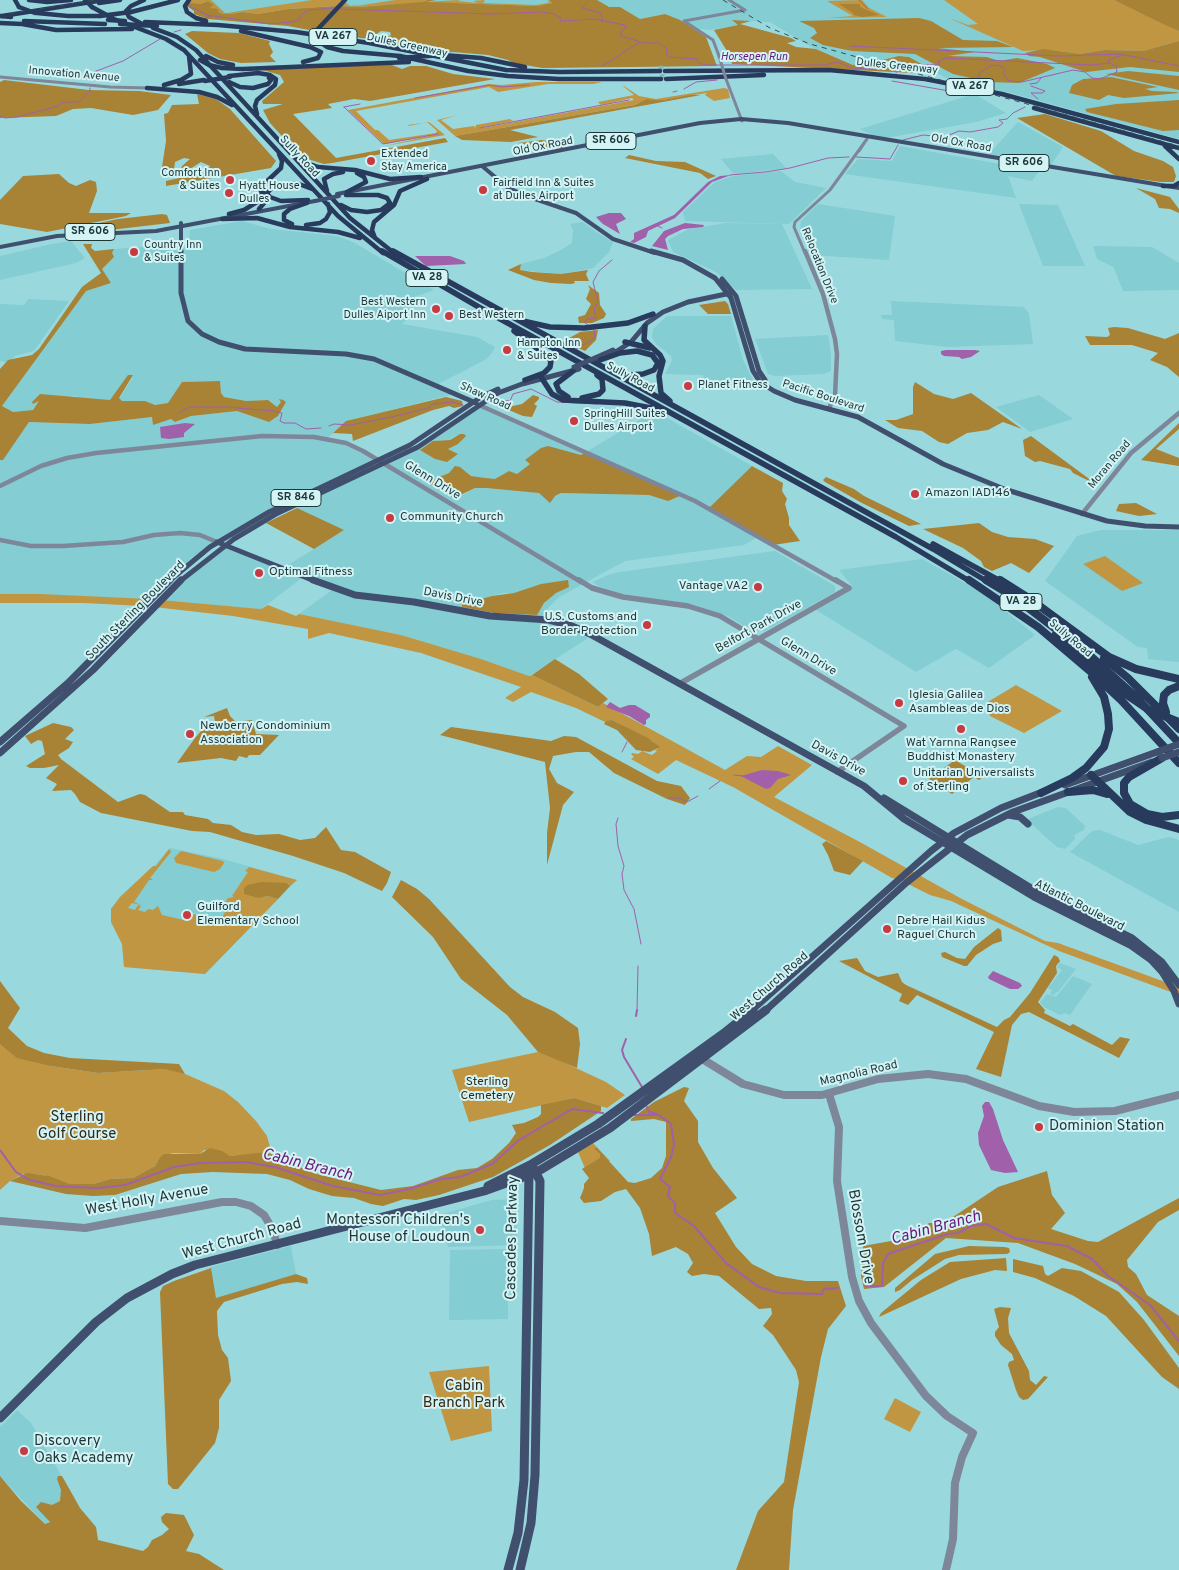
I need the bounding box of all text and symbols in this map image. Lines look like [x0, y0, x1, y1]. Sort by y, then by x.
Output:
road number: VA 267 [309, 28, 357, 46]
street label: Dulles Greenway [365, 31, 449, 61]
water label: Horsepen Run [721, 51, 787, 65]
street label: Dulles Greenway [855, 56, 939, 78]
street label: Innovation Avenue [28, 64, 120, 86]
road number: VA 267 [946, 78, 994, 95]
road number: SR 606 [586, 132, 636, 150]
street label: Old Ox Road [930, 132, 992, 156]
street label: Sully Road [276, 133, 322, 181]
street label: Old Ox Road [512, 135, 574, 159]
place label: Extended Stay America [381, 148, 447, 174]
road number: SR 606 [999, 154, 1049, 172]
marker: Extended Stay America [365, 155, 377, 167]
place label: Comfort Inn & Suites [161, 167, 220, 193]
marker: Comfort Inn & Suites [224, 174, 236, 186]
place label: Fairfield Inn & Suites at Dulles Airport [493, 177, 594, 203]
place label: Hyatt House Dulles [239, 180, 300, 206]
marker: Fairfield Inn & Suites at Dulles Airport [477, 184, 489, 196]
marker: Hyatt House Dulles [223, 187, 235, 199]
road number: SR 606 [65, 223, 115, 240]
street label: Relocation Drive [798, 226, 840, 306]
place label: Country Inn & Suites [144, 239, 202, 265]
marker: Country Inn & Suites [128, 246, 140, 258]
road number: VA 28 [406, 270, 448, 286]
place label: Best Western Dulles Aiport Inn [343, 296, 426, 322]
marker: Best Western Dulles Aiport Inn [430, 303, 442, 315]
place label: Best Western [459, 309, 524, 323]
marker: Best Western [443, 310, 455, 322]
place label: Hampton Inn & Suites [517, 337, 580, 363]
marker: Hampton Inn & Suites [501, 344, 513, 356]
street label: Sully Road [604, 360, 656, 396]
street label: Pacific Boulevard [780, 378, 866, 416]
place label: Planet Fitness [698, 379, 768, 393]
street label: Shaw Road [457, 380, 513, 414]
marker: Planet Fitness [682, 380, 694, 392]
place label: SpringHill Suites Dulles Airport [584, 408, 666, 434]
marker: SpringHill Suites Dulles Airport [568, 415, 580, 427]
street label: Moran Road [1086, 438, 1134, 492]
street label: Glenn Drive [401, 459, 463, 503]
place label: Amazon IAD146 [925, 487, 1010, 501]
marker: Amazon IAD146 [909, 488, 921, 500]
road number: SR 846 [271, 489, 321, 506]
place label: Community Church [400, 511, 504, 525]
marker: Community Church [384, 512, 396, 524]
street label: South Sterling Boulevard [84, 559, 188, 663]
place label: Optimal Fitness [269, 566, 353, 580]
marker: Optimal Fitness [253, 567, 265, 579]
place label: Vantage VA2 [679, 580, 748, 594]
marker: Vantage VA2 [752, 581, 764, 593]
street label: Davis Drive [422, 585, 484, 611]
road number: VA 28 [1000, 594, 1042, 610]
street label: Belfort Park Drive [713, 597, 805, 657]
place label: U.S. Customs and Border Protection [541, 611, 637, 639]
street label: Sully Road [1046, 617, 1094, 661]
marker: U.S. Customs and Border Protection [641, 619, 653, 631]
street label: Glenn Drive [777, 635, 839, 679]
place label: Iglesia Galilea Asambleas de Dios [909, 689, 1010, 717]
marker: Iglesia Galilea Asambleas de Dios [893, 697, 905, 709]
place label: Newberry Condominium Association [200, 720, 330, 748]
marker: Wat Yarnna Rangsee Buddhist Monastery [955, 723, 967, 735]
marker: Newberry Condominium Association [184, 728, 196, 740]
place label: Wat Yarnna Rangsee Buddhist Monastery [906, 737, 1016, 765]
street label: Davis Drive [808, 738, 868, 780]
place label: Unitarian Universalists of Sterling [913, 767, 1035, 795]
marker: Unitarian Universalists of Sterling [897, 775, 909, 787]
street label: Atlantic Boulevard [1032, 877, 1126, 935]
place label: Guilford Elementary School [197, 901, 299, 929]
marker: Guilford Elementary School [181, 909, 193, 921]
place label: Debre Hail Kidus Raguel Church [897, 915, 985, 943]
marker: Debre Hail Kidus Raguel Church [881, 923, 893, 935]
street label: West Church Road [728, 949, 812, 1025]
street label: Magnolia Road [819, 1058, 899, 1090]
park label: Sterling Cemetery [460, 1076, 514, 1104]
park label: Sterling Golf Course [38, 1109, 116, 1144]
place label: Dominion Station [1049, 1118, 1164, 1136]
marker: Dominion Station [1033, 1121, 1045, 1133]
water label: Cabin Branch [260, 1146, 354, 1186]
street label: Cascades Parkway [503, 1176, 523, 1300]
street label: West Holly Avenue [84, 1181, 210, 1221]
street label: Blossom Drive [843, 1188, 877, 1286]
water label: Cabin Branch [889, 1208, 983, 1250]
place label: Montessori Children's House of Loudoun [326, 1212, 470, 1247]
street label: West Church Road [180, 1215, 304, 1265]
marker: Montessori Children's House of Loudoun [474, 1224, 486, 1236]
park label: Cabin Branch Park [423, 1378, 505, 1413]
place label: Discovery Oaks Academy [34, 1433, 134, 1468]
marker: Discovery Oaks Academy [18, 1445, 30, 1457]

